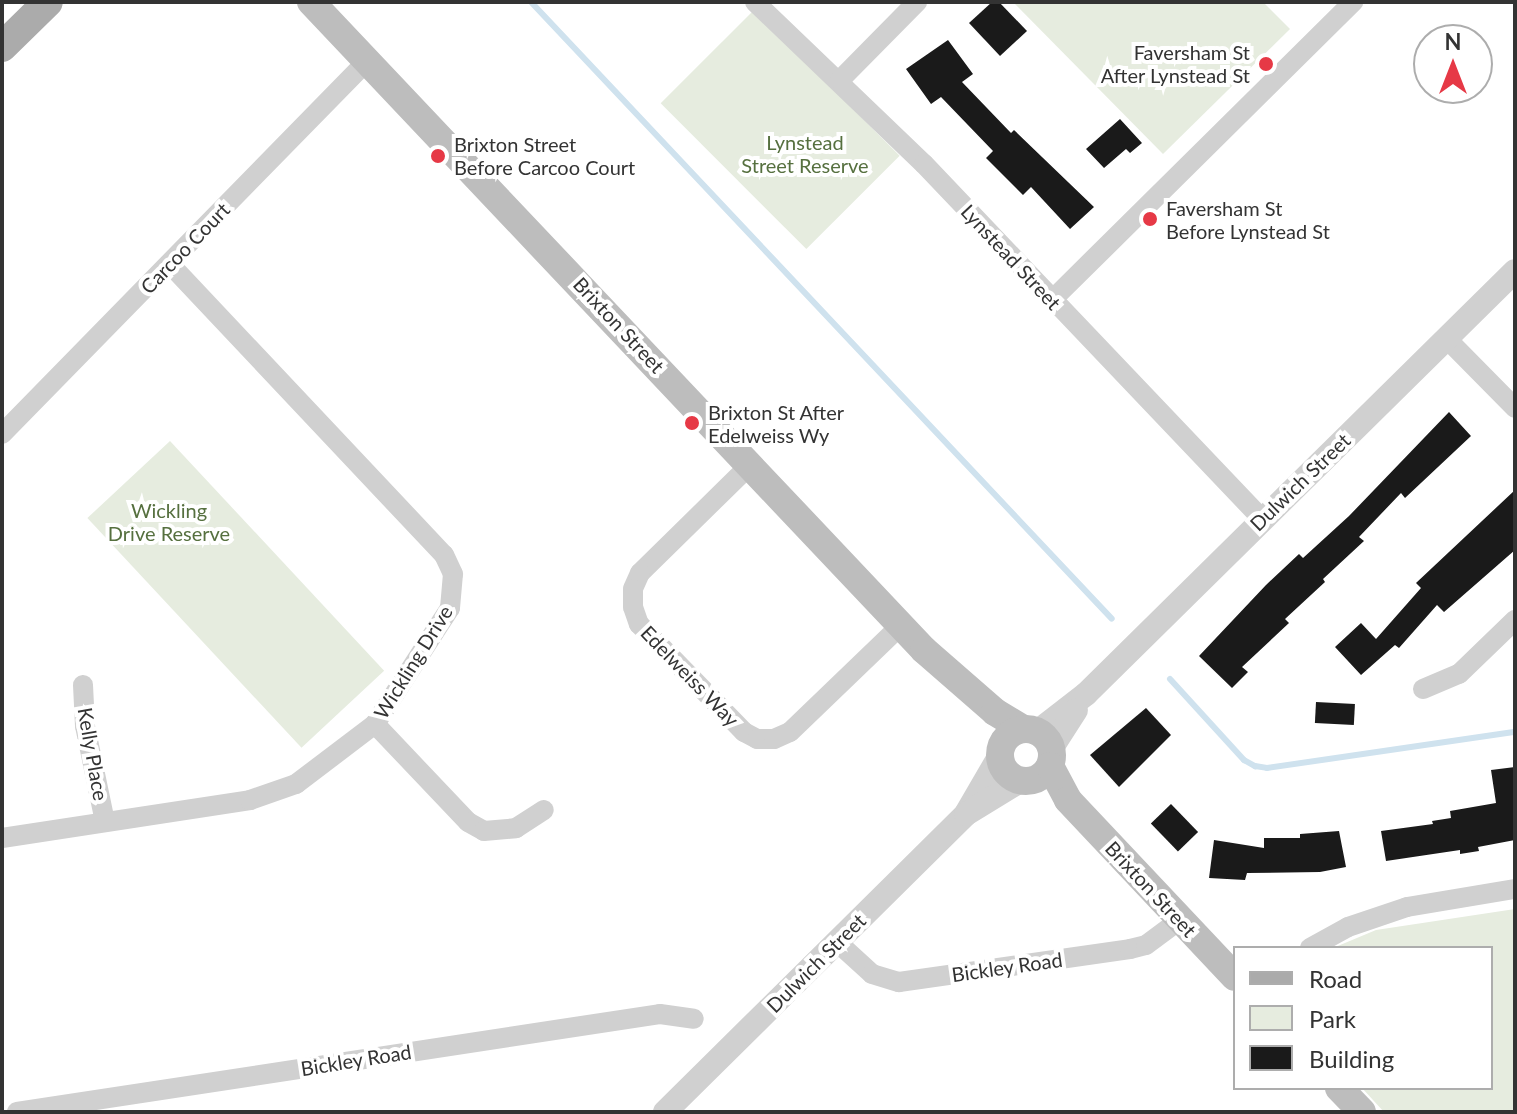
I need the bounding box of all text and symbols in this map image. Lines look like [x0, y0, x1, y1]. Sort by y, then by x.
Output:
north arrow [1413, 24, 1493, 104]
text: N [1445, 28, 1461, 55]
place label: Faversham St After Lynstead St [1100, 40, 1250, 87]
marker: Faversham St After Lynstead St [1257, 55, 1275, 73]
park label: Lynstead Street Reserve [741, 131, 869, 178]
place label: Brixton Street Before Carcoo Court [454, 132, 635, 179]
marker: Brixton Street Before Carcoo Court [429, 147, 447, 165]
place label: Faversham St Before Lynstead St [1166, 196, 1330, 243]
street label: Carcoo Court [136, 197, 234, 299]
street label: Lynstead Street [956, 199, 1066, 315]
marker: Faversham St Before Lynstead St [1141, 210, 1159, 228]
street label: Brixton Street [569, 272, 669, 378]
place label: Brixton St After Edelweiss Wy [708, 400, 845, 447]
marker: Brixton St After Edelweiss Wy [683, 414, 701, 432]
street label: Dulwich Street [1245, 428, 1355, 536]
park label: Wickling Drive Reserve [108, 498, 230, 545]
street label: Wickling Drive [369, 601, 457, 723]
street label: Edelweiss Way [636, 621, 744, 731]
street label: Kelly Place [73, 705, 113, 803]
street label: Brixton Street [1101, 836, 1201, 942]
street label: Dulwich Street [762, 909, 870, 1017]
legend [1233, 946, 1493, 1090]
street label: Bickley Road [950, 947, 1064, 987]
text: Road [1309, 964, 1362, 993]
text: Park [1309, 1004, 1356, 1033]
street label: Bickley Road [299, 1039, 413, 1081]
text: Building [1309, 1044, 1394, 1073]

